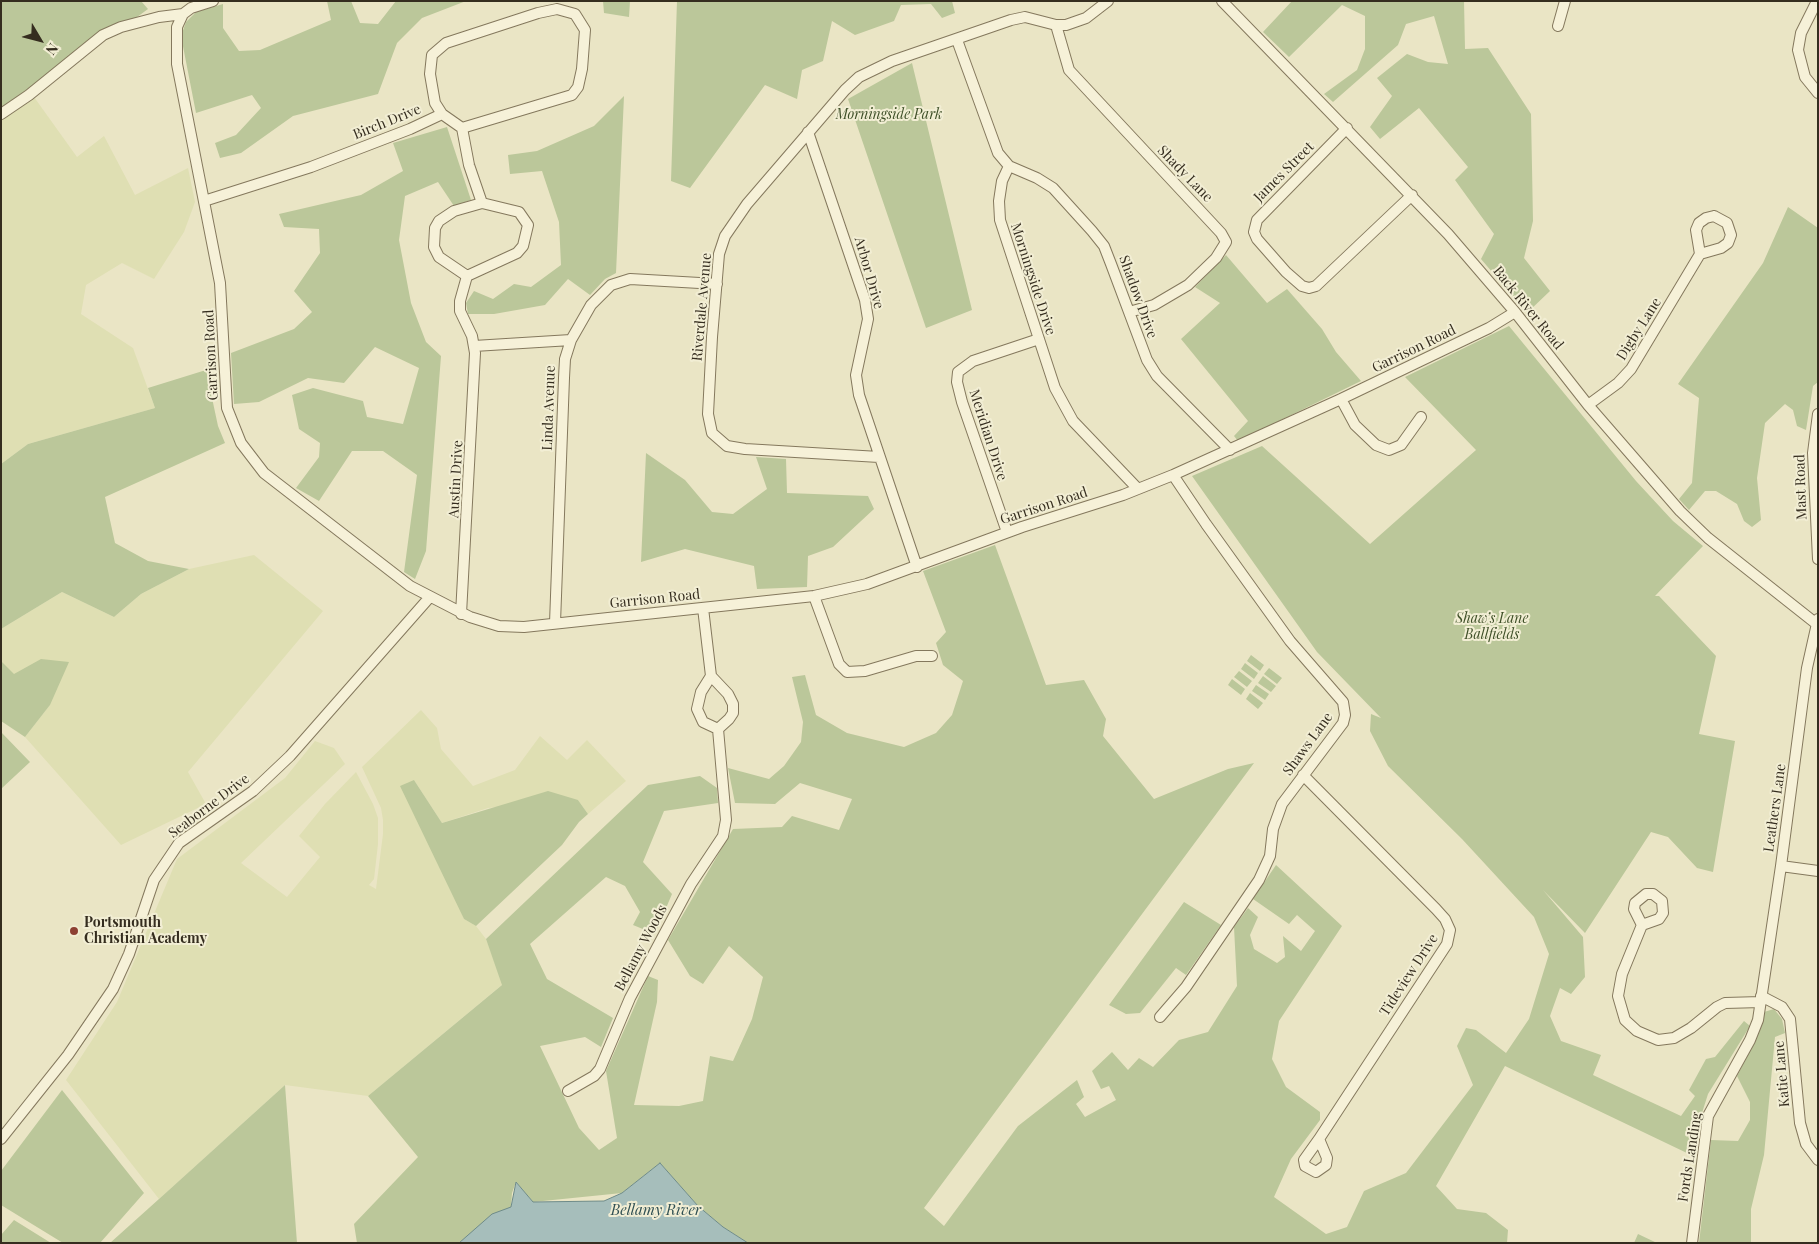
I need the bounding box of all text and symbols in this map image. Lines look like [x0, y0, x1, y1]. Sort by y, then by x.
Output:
north arrow [15, 15, 65, 65]
text: N [42, 40, 63, 59]
street label: Birch Drive [351, 101, 423, 143]
park label: Morningside Park [836, 107, 942, 123]
street label: James Street [1250, 138, 1318, 206]
street label: Shady Lane [1154, 142, 1216, 206]
street label: Morningside Drive [1007, 221, 1059, 337]
street label: Arbor Drive [851, 235, 887, 311]
street label: Riverdale Avenue [689, 252, 715, 362]
street label: Shadow Drive [1115, 253, 1161, 341]
street label: Back River Road [1489, 263, 1567, 353]
street label: Digby Lane [1613, 295, 1665, 363]
street label: Garrison Road [200, 309, 222, 401]
street label: Garrison Road [1369, 322, 1459, 376]
street label: Linda Avenue [539, 365, 559, 451]
street label: Meridian Drive [965, 387, 1011, 483]
street label: Austin Drive [446, 440, 466, 518]
street label: Mast Road [1791, 454, 1811, 520]
street label: Garrison Road [998, 484, 1090, 528]
street label: Garrison Road [609, 586, 701, 612]
park label: Shaw’s Lane Ballfields [1456, 611, 1528, 644]
street label: Shaws Lane [1280, 709, 1336, 779]
street label: Leathers Lane [1760, 763, 1790, 853]
street label: Seaborne Drive [165, 770, 253, 842]
street label: Bellamy Woods [611, 902, 671, 994]
place label: Portsmouth Christian Academy [84, 915, 207, 948]
marker: Portsmouth Christian Academy [68, 925, 80, 937]
street label: Tideview Drive [1376, 931, 1442, 1019]
street label: Katie Lane [1771, 1040, 1793, 1108]
street label: Fords Landing [1675, 1111, 1705, 1203]
water label: Bellamy River [611, 1201, 701, 1219]

